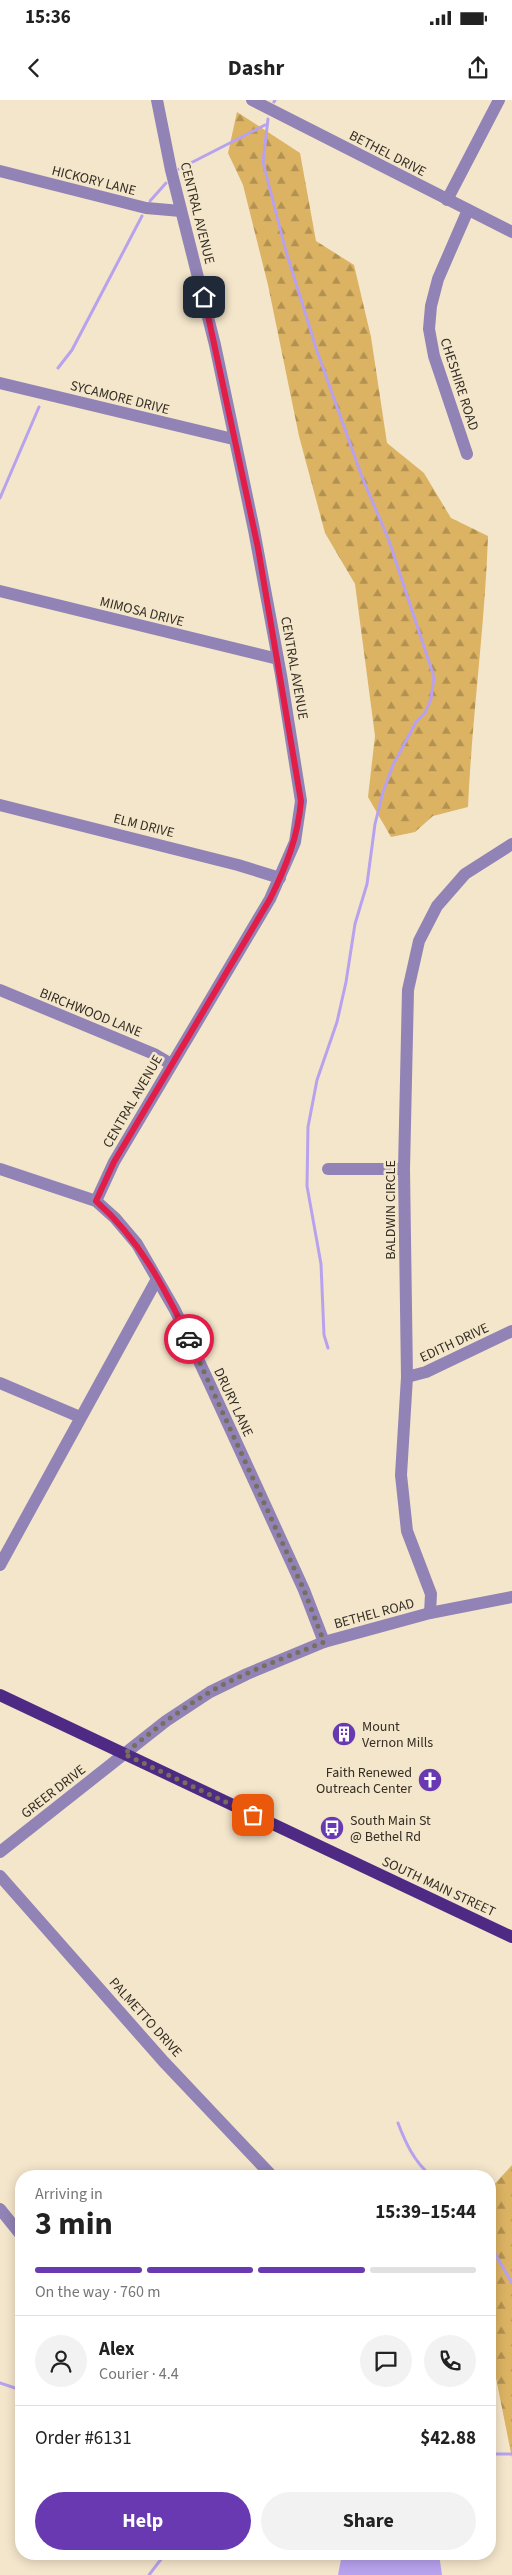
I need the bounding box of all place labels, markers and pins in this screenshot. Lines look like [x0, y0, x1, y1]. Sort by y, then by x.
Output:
pin [183, 276, 225, 318]
place label: Mount Vernon Mills [362, 1717, 433, 1753]
building icon: Mount Vernon Mills [331, 1721, 357, 1747]
place label: Faith Renewed Outreach Center [316, 1763, 412, 1799]
church icon: Faith Renewed Outreach Center [417, 1767, 443, 1793]
pin [232, 1794, 274, 1836]
place label: South Main St @ Bethel Rd [350, 1811, 431, 1847]
bus stop icon: South Main St @ Bethel Rd [319, 1815, 345, 1841]

